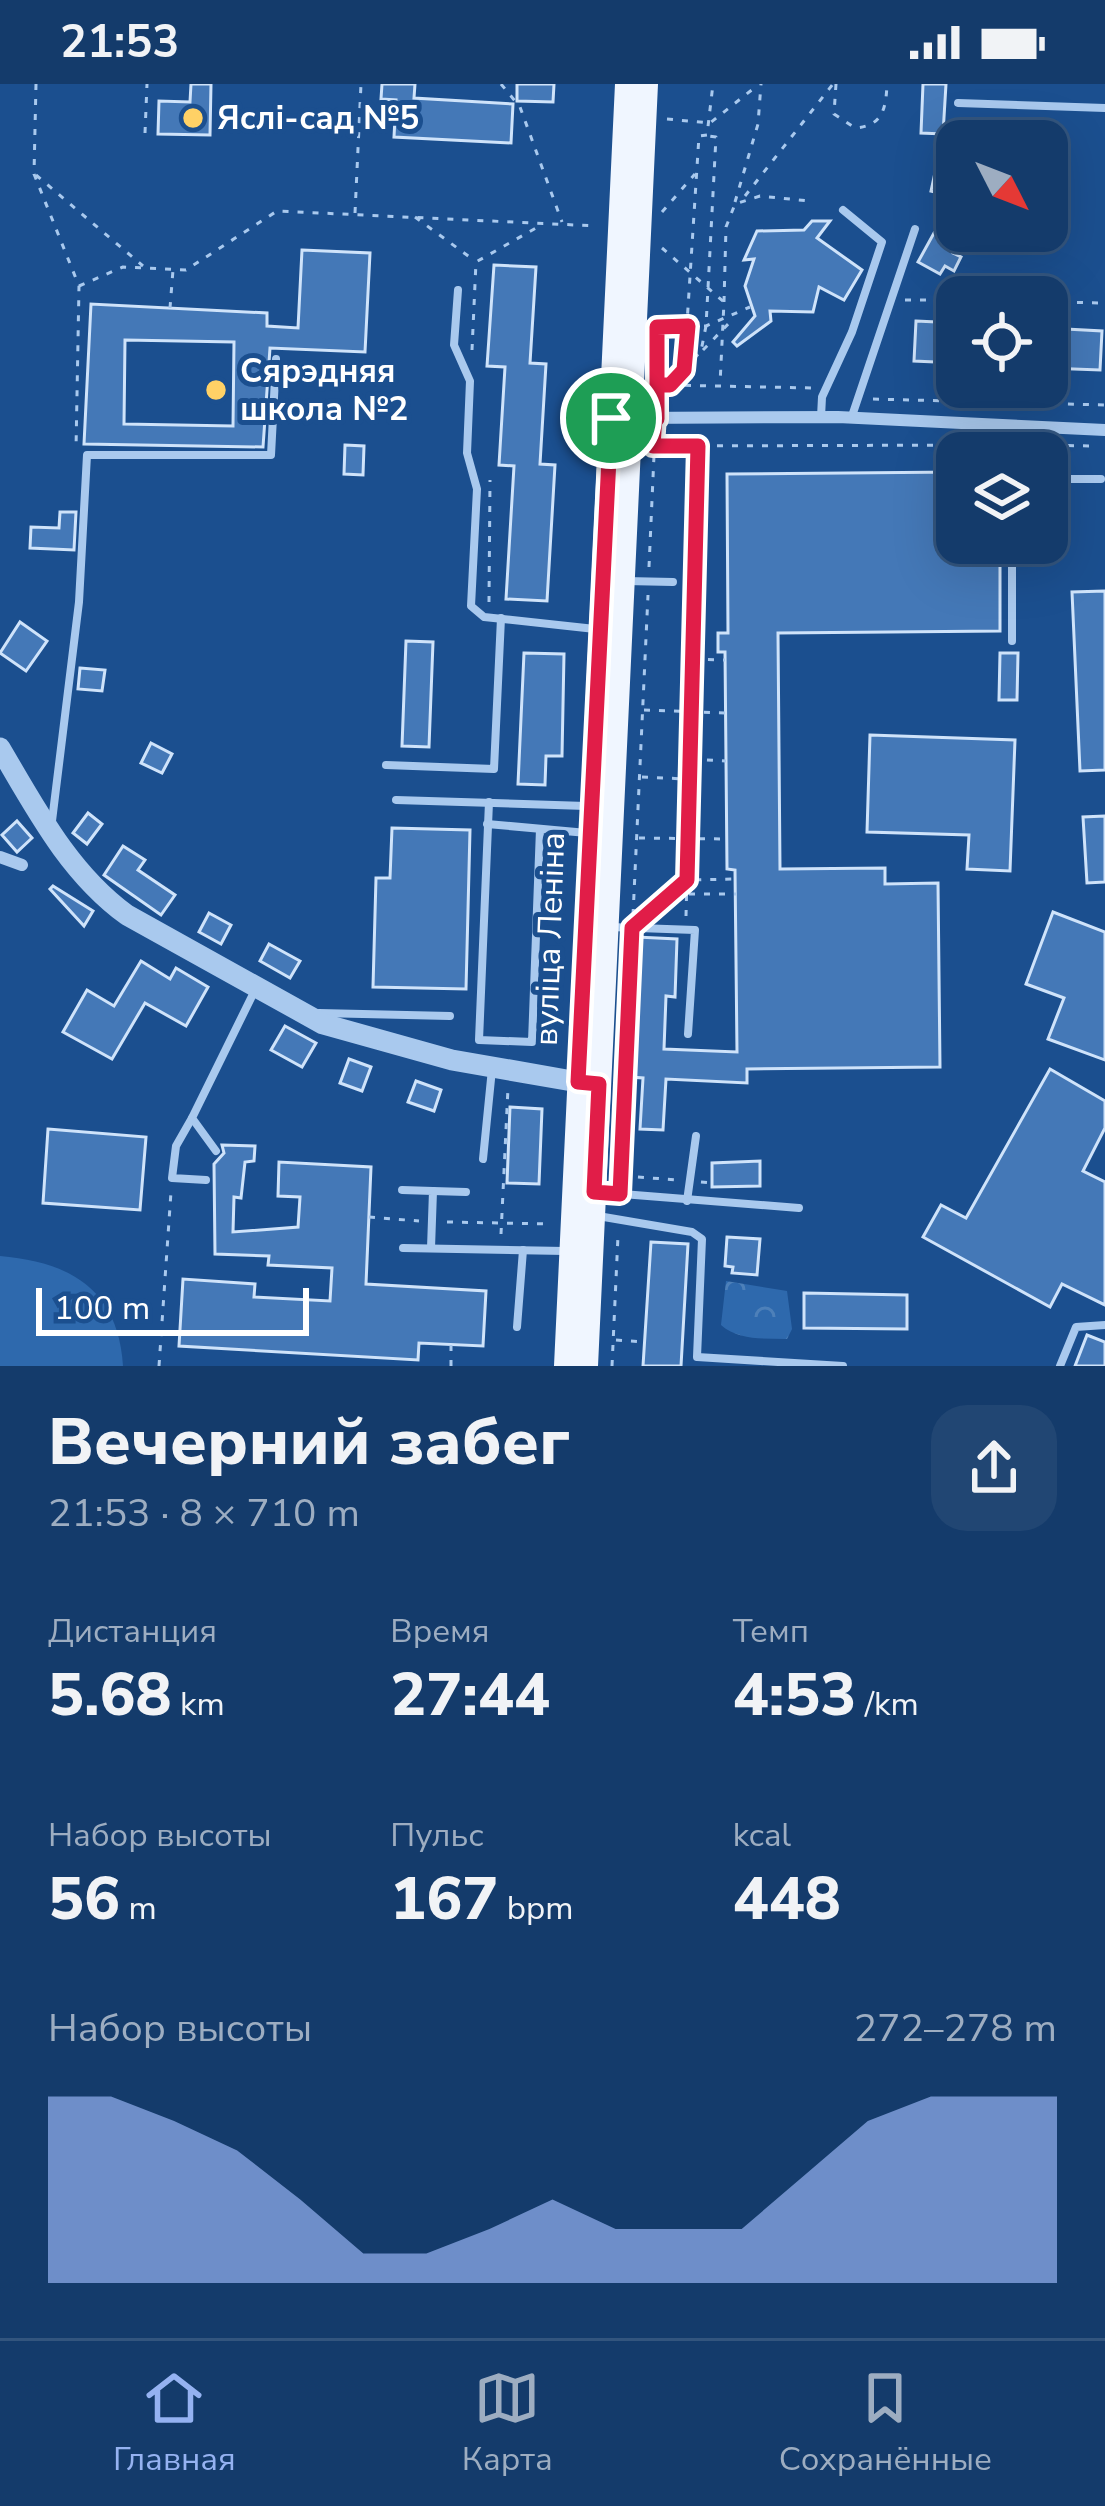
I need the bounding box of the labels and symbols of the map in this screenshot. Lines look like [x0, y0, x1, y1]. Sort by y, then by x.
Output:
place label: Яслі-сад №5 [217, 96, 419, 141]
marker: Яслі-сад №5 [180, 105, 206, 131]
north arrow [936, 120, 1068, 252]
place label: Сярэдняя школа №2 [240, 349, 408, 432]
pin [560, 367, 662, 469]
marker: Сярэдняя школа №2 [203, 377, 229, 403]
street label: вуліца Леніна [524, 831, 576, 1047]
scale bar [36, 1282, 309, 1335]

